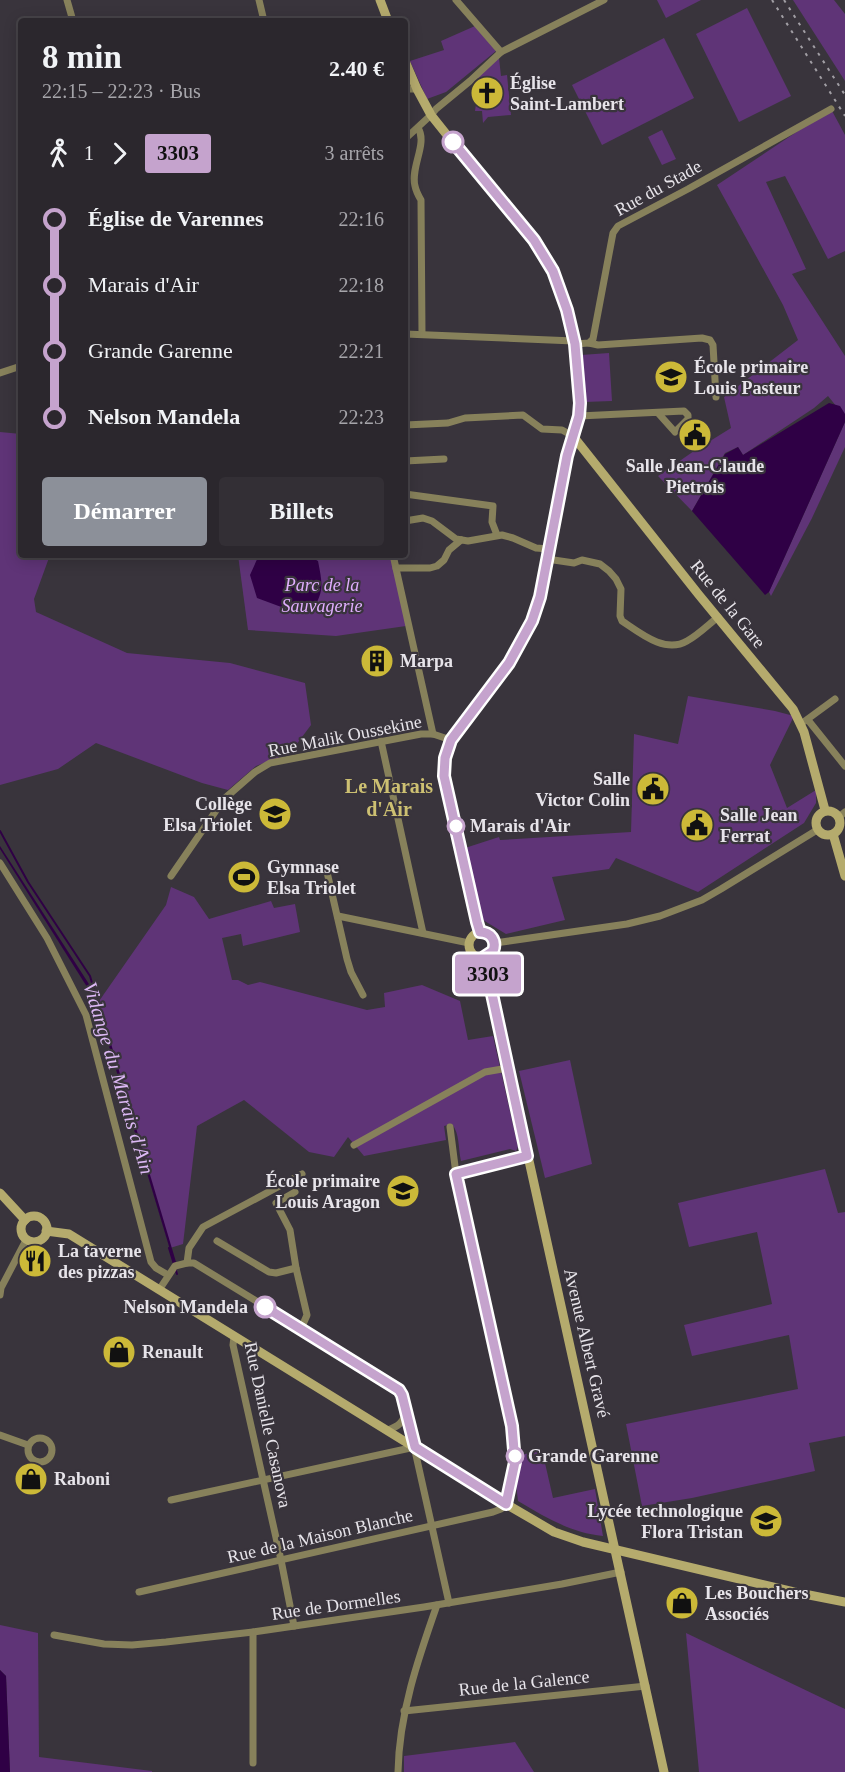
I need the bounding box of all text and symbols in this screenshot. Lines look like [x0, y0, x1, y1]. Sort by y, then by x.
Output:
text: 8 min [42, 39, 122, 75]
text: 2.40 € [329, 56, 384, 81]
place label: Église Saint-Lambert [510, 72, 624, 114]
church icon: Église Saint-Lambert [469, 75, 505, 111]
text: 22:15 – 22:23 · Bus [42, 80, 201, 102]
unlabelled marker [442, 131, 464, 153]
icon: walk [42, 137, 75, 170]
icon: forward [103, 137, 136, 170]
text: 3303 [157, 141, 199, 165]
text: 1 [84, 142, 94, 164]
text: 3 arrêts [325, 142, 384, 164]
street label: Rue du Stade [611, 156, 705, 220]
text: Église de Varennes [88, 206, 264, 231]
text: 22:16 [338, 208, 384, 230]
text: Marais d'Air [88, 272, 199, 297]
text: 22:18 [338, 274, 384, 296]
text: Grande Garenne [88, 338, 233, 363]
text: 22:21 [338, 340, 384, 362]
place label: École primaire Louis Pasteur [694, 356, 808, 398]
school or university icon: École primaire Louis Pasteur [653, 359, 689, 395]
text: Nelson Mandela [88, 404, 240, 429]
text: 22:23 [338, 406, 384, 428]
public building icon: Salle Jean-Claude Pietrois [677, 417, 713, 453]
place label: Salle Jean-Claude Pietrois [626, 456, 764, 497]
button: Démarrer [42, 477, 207, 546]
button: Billets [219, 477, 384, 546]
street label: Rue de la Gare [686, 556, 770, 652]
park label: Parc de la Sauvagerie [282, 575, 362, 616]
building icon: Marpa [359, 643, 395, 679]
place label: Marpa [400, 651, 453, 671]
street label: Rue Malik Oussekine [267, 711, 423, 761]
place label: Salle Victor Colin [536, 769, 630, 810]
public building icon: Salle Victor Colin [635, 771, 671, 807]
district label: Le Marais d'Air [345, 775, 433, 820]
place label: Collège Elsa Triolet [163, 794, 252, 835]
school or university icon: Collège Elsa Triolet [257, 796, 293, 832]
place label: Salle Jean Ferrat [720, 805, 798, 846]
public building icon: Salle Jean Ferrat [679, 807, 715, 843]
place label: Marais d'Air [470, 816, 571, 836]
marker: Marais d'Air [447, 817, 465, 835]
place label: Gymnase Elsa Triolet [267, 857, 356, 898]
sports icon: Gymnase Elsa Triolet [226, 859, 262, 895]
line badge: 3303 [446, 954, 530, 994]
text: 3303 [467, 962, 509, 986]
water label: Vidange du Marais d'Ain [78, 979, 159, 1177]
place label: École primaire Louis Aragon [266, 1170, 380, 1212]
school or university icon: École primaire Louis Aragon [385, 1173, 421, 1209]
place label: La taverne des pizzas [58, 1241, 141, 1282]
restaurant icon: La taverne des pizzas [17, 1243, 53, 1279]
street label: Avenue Albert Gravé [560, 1266, 614, 1420]
marker: Nelson Mandela [254, 1296, 276, 1318]
place label: Nelson Mandela [123, 1297, 248, 1317]
shop icon: Renault [101, 1334, 137, 1370]
street label: Rue Danielle Casanova [241, 1340, 295, 1510]
place label: Renault [142, 1342, 203, 1362]
place label: Grande Garenne [528, 1446, 658, 1466]
marker: Grande Garenne [506, 1447, 524, 1465]
shop icon: Raboni [13, 1461, 49, 1497]
place label: Raboni [54, 1469, 110, 1489]
place label: Lycée technologique Flora Tristan [588, 1501, 743, 1542]
school or university icon: Lycée technologique Flora Tristan [748, 1503, 784, 1539]
street label: Rue de la Maison Blanche [225, 1505, 415, 1567]
place label: Les Bouchers Associés [705, 1583, 809, 1624]
shop icon: Les Bouchers Associés [664, 1585, 700, 1621]
street label: Rue de Dormelles [270, 1586, 402, 1624]
street label: Rue de la Galence [458, 1666, 590, 1700]

